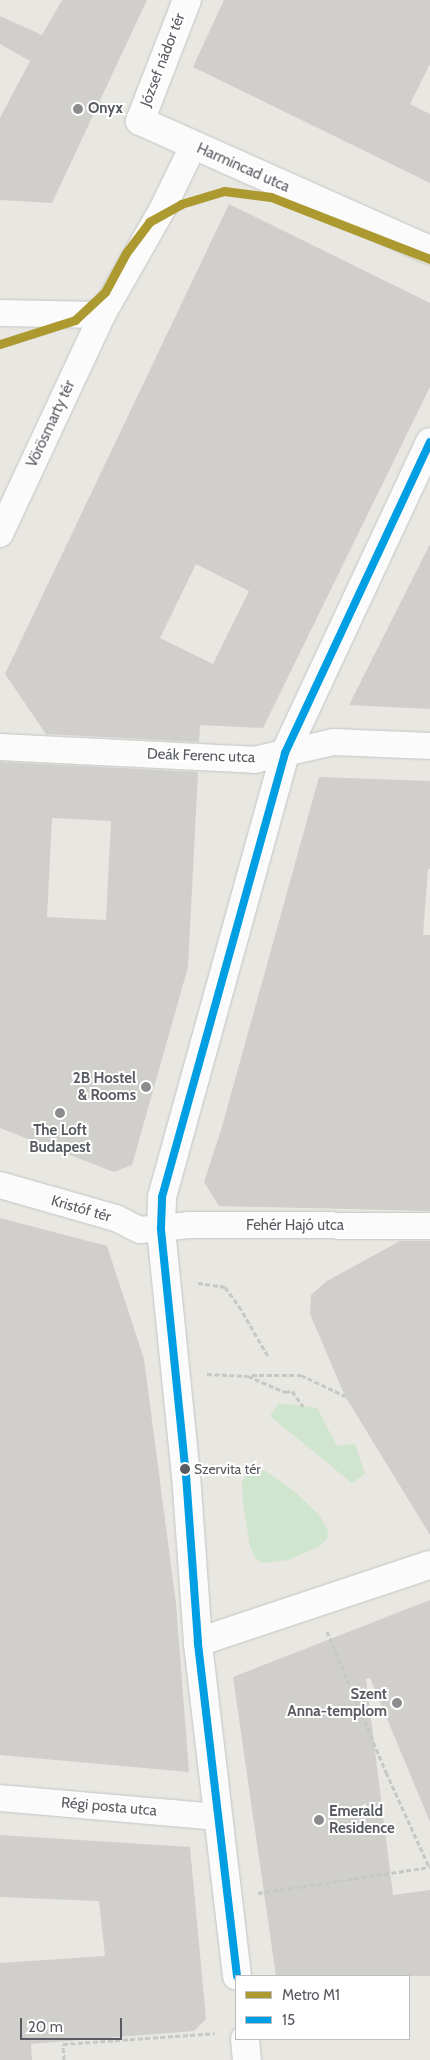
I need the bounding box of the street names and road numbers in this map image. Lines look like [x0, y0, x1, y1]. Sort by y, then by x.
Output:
street label: József nádor tér [137, 11, 189, 109]
street label: Harmincad utca [194, 140, 292, 196]
street label: Vörösmarty tér [23, 378, 79, 470]
street label: Deák Ferenc utca [147, 745, 255, 767]
street label: Kristóf tér [49, 1192, 113, 1226]
street label: Fehér Hajó utca [246, 1217, 344, 1235]
street label: Régi posta utca [60, 1794, 158, 1820]

